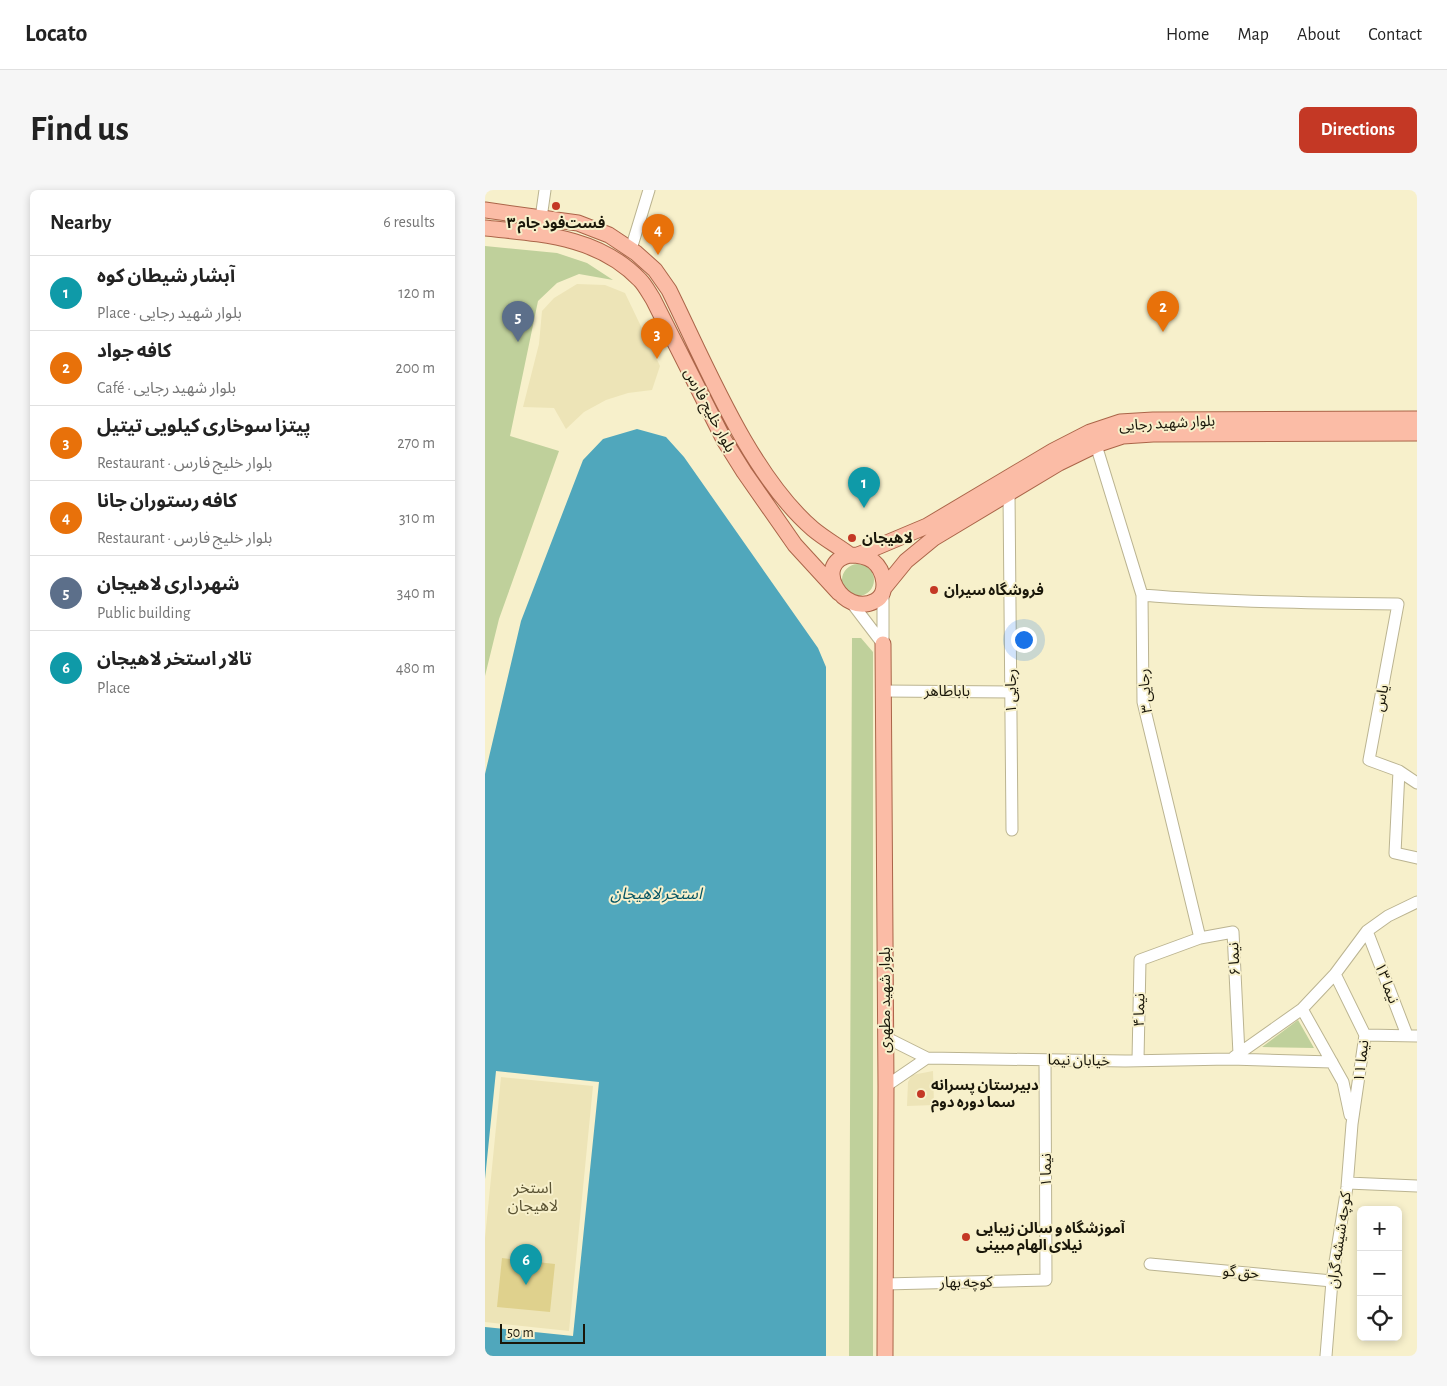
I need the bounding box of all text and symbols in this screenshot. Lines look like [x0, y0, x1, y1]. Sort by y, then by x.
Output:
text: Locato [25, 22, 87, 46]
text: Home [1166, 26, 1209, 44]
text: Map [1237, 26, 1269, 44]
text: About [1297, 26, 1340, 44]
text: Contact [1368, 26, 1422, 44]
button: Directions [1299, 107, 1417, 153]
text: Find us [30, 112, 129, 147]
marker: فست‌فود جام ۳ [550, 200, 562, 212]
text: Nearby [50, 212, 111, 233]
text: 6 results [383, 214, 435, 230]
pin: 4 [642, 214, 674, 255]
place label: فست‌فود جام ۳ [507, 215, 605, 234]
text: آبشار شیطان کوه [97, 267, 235, 286]
text: 1 [63, 285, 69, 301]
text: 120 m [398, 285, 435, 301]
pin: 2 [1147, 291, 1179, 332]
pin: 5 [502, 301, 534, 342]
text: Place · بلوار شهید رجایی [97, 305, 242, 321]
pin: 3 [641, 318, 673, 359]
text: کافه جواد [97, 342, 172, 361]
text: 2 [62, 360, 70, 376]
text: 200 m [395, 360, 435, 376]
street label: بلوار خلیج فارس [678, 366, 738, 457]
text: Café · بلوار شهید رجایی [97, 380, 236, 396]
street label: بلوار شهید رجایی [1119, 413, 1216, 435]
text: پیتزا سوخاری کیلویی تیتیل [97, 417, 311, 436]
text: 3 [63, 435, 69, 451]
text: 270 m [397, 435, 435, 451]
text: Restaurant · بلوار خلیج فارس [97, 455, 272, 471]
pin: 1 [848, 467, 880, 508]
text: کافه رستوران جانا [97, 492, 237, 511]
text: 4 [62, 510, 70, 526]
text: 310 m [399, 510, 435, 526]
text: Restaurant · بلوار خلیج فارس [97, 530, 272, 546]
place label: لاهيجان [862, 531, 913, 546]
marker: لاهيجان [846, 532, 858, 544]
text: شهرداری لاهیجان [97, 575, 240, 594]
place label: فروشگاه سیران [944, 581, 1044, 599]
marker: فروشگاه سیران [928, 584, 940, 596]
text: 5 [63, 585, 69, 601]
text: 340 m [397, 585, 435, 601]
text: Public building [97, 605, 191, 621]
your location [1011, 627, 1037, 653]
text: تالار استخر لاهیجان [97, 650, 252, 669]
text: 6 [62, 660, 70, 676]
text: 480 m [396, 660, 435, 676]
street label: رجایی ۳ [1136, 668, 1156, 714]
street label: رجایی ۱ [1004, 669, 1020, 713]
text: Place [97, 680, 130, 696]
street label: یاس [1372, 683, 1392, 713]
street label: باباطاهر [923, 684, 970, 700]
water label: استخر لاهیجان [610, 886, 704, 903]
street label: نیما ۶ [1226, 942, 1243, 976]
street label: بلوار شهید مطهری [878, 947, 894, 1053]
street label: نیما ۱۳ [1372, 961, 1401, 1006]
street label: نیما ۴ [1132, 993, 1147, 1027]
street label: نیما ۱۱ [1351, 1039, 1372, 1083]
street label: خیابان نیما [1048, 1052, 1111, 1070]
place label: دبیرستان پسرانه سما دوره دوم [931, 1078, 1039, 1113]
marker: دبیرستان پسرانه سما دوره دوم [915, 1088, 927, 1100]
street label: نیما ۱ [1039, 1153, 1054, 1187]
district label: استخر لاهیجان [508, 1180, 558, 1215]
street label: کوچه شیشه گران [1324, 1190, 1356, 1290]
map controls [1357, 1206, 1402, 1341]
button: + [1357, 1206, 1402, 1251]
place label: آموزشگاه و سالن زیبایی نیلای الهام مبینی [976, 1219, 1126, 1256]
marker: آموزشگاه و سالن زیبایی نیلای الهام مبینی [960, 1231, 972, 1243]
pin: 6 [510, 1244, 542, 1285]
button: − [1357, 1251, 1402, 1296]
street label: حق گو [1222, 1262, 1260, 1284]
street label: کوچه بهار [938, 1275, 994, 1293]
button: locate [1357, 1296, 1402, 1341]
scale bar [500, 1321, 585, 1344]
text: 50 m [507, 1326, 534, 1340]

